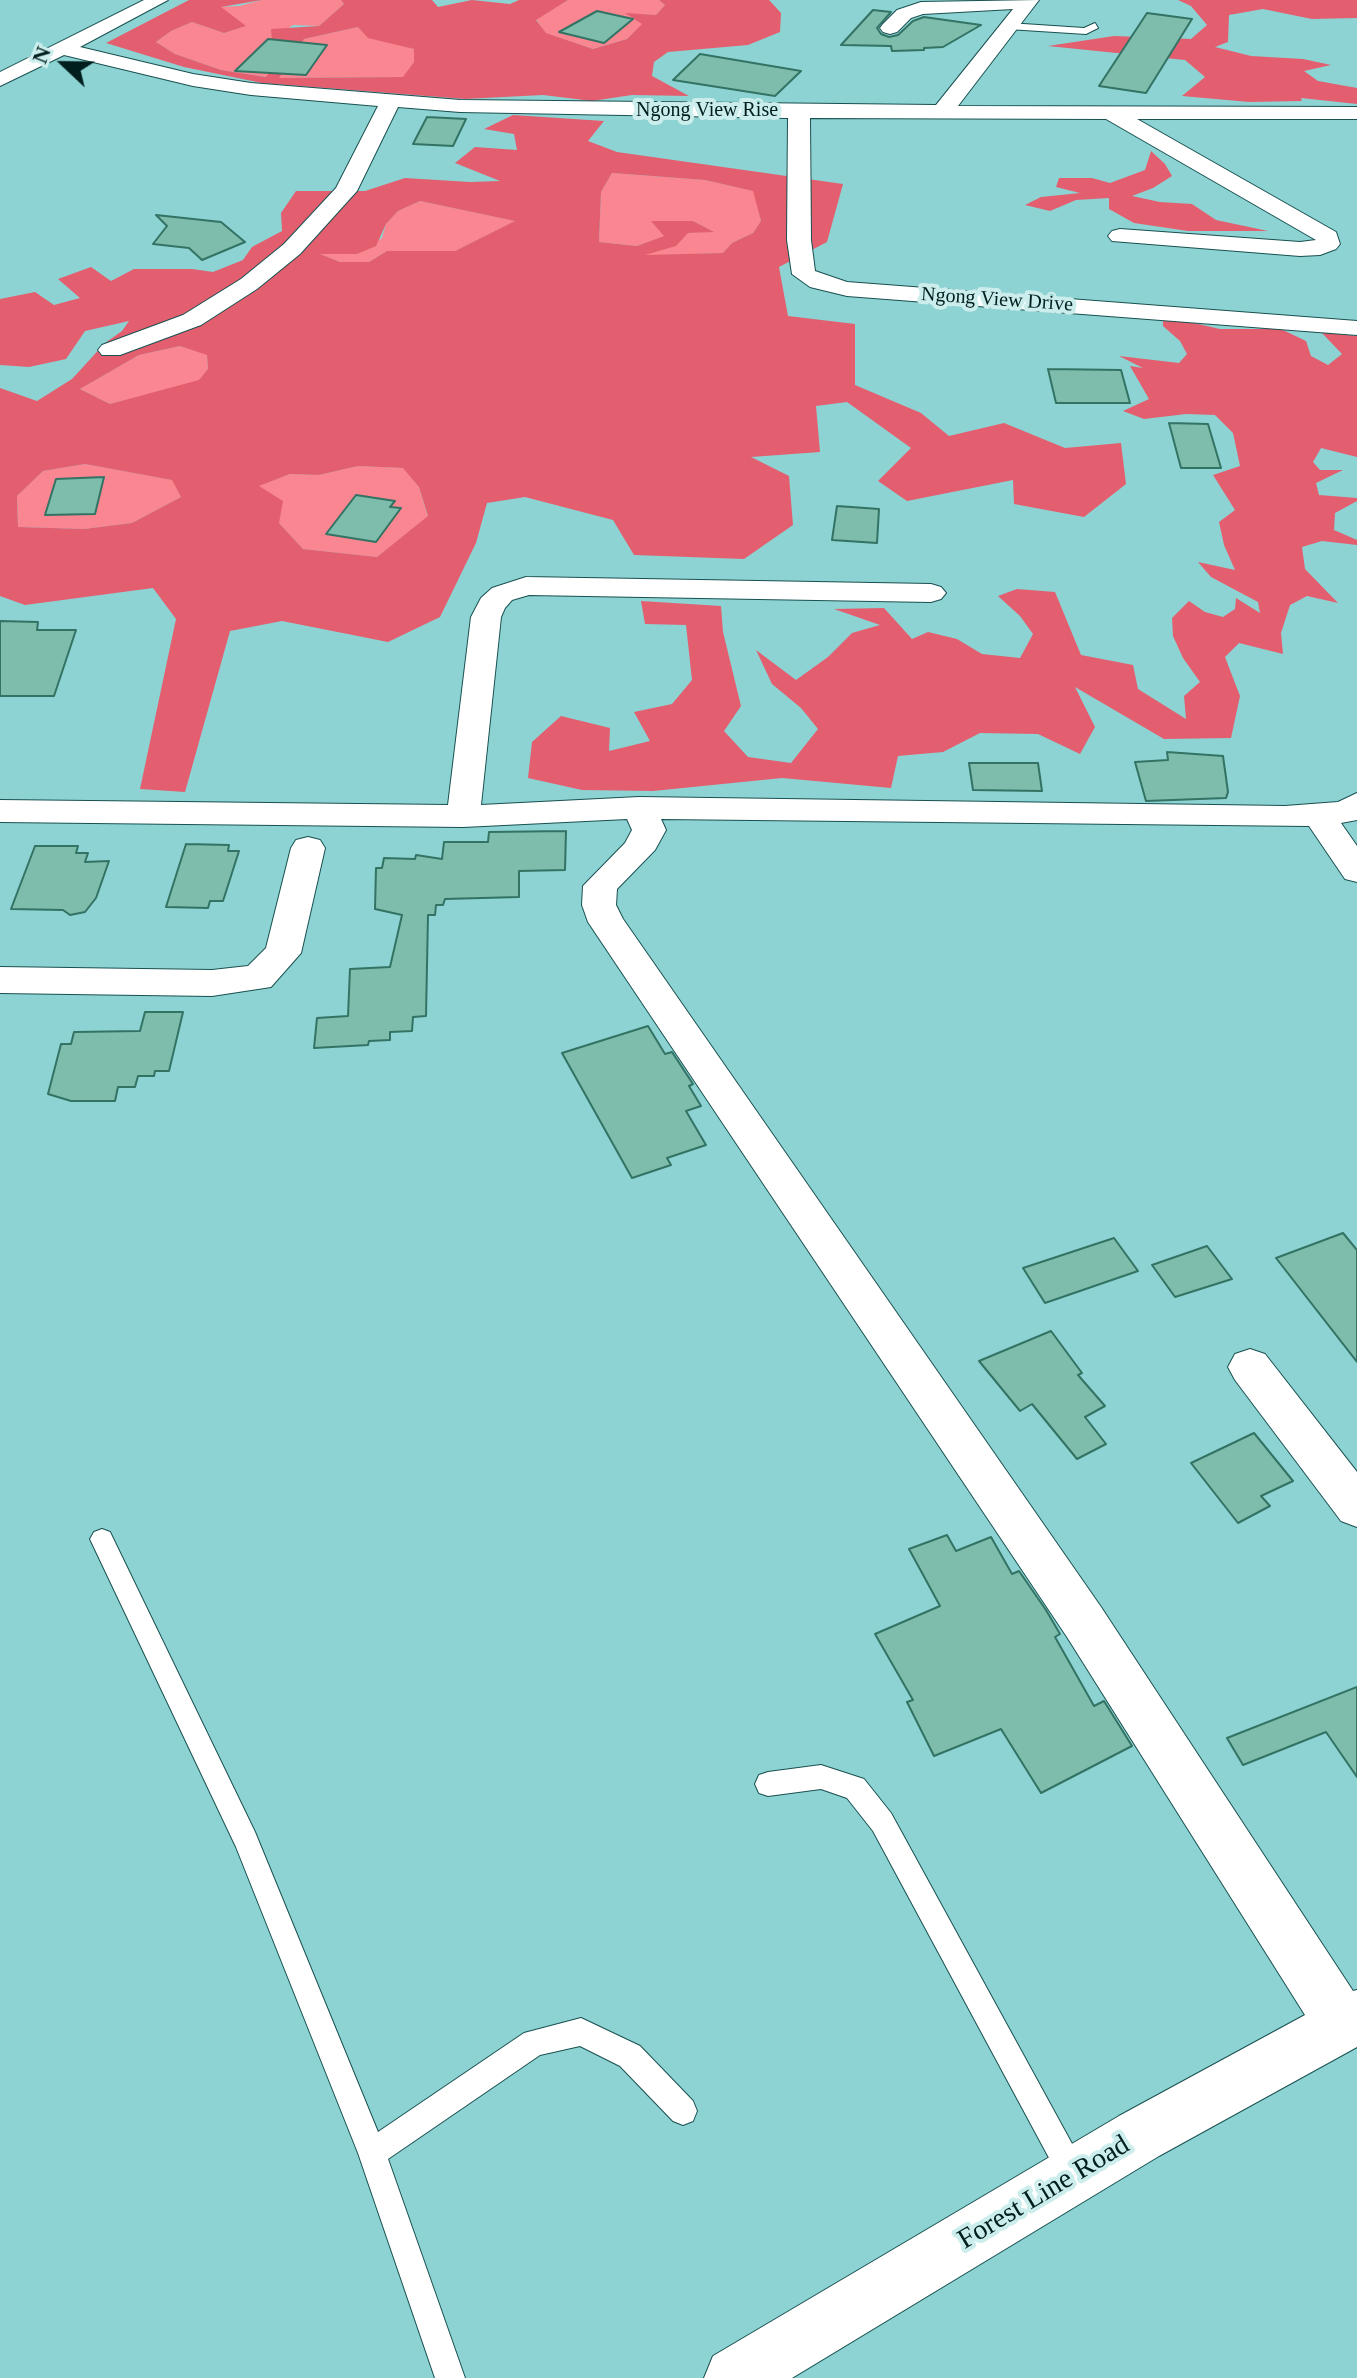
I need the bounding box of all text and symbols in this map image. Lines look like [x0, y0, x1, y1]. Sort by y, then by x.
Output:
north arrow [24, 24, 104, 104]
text: N [27, 43, 56, 67]
street label: Ngong View Rise [636, 99, 778, 123]
street label: Ngong View Drive [920, 283, 1074, 317]
street label: Forest Line Road [952, 2129, 1136, 2257]

